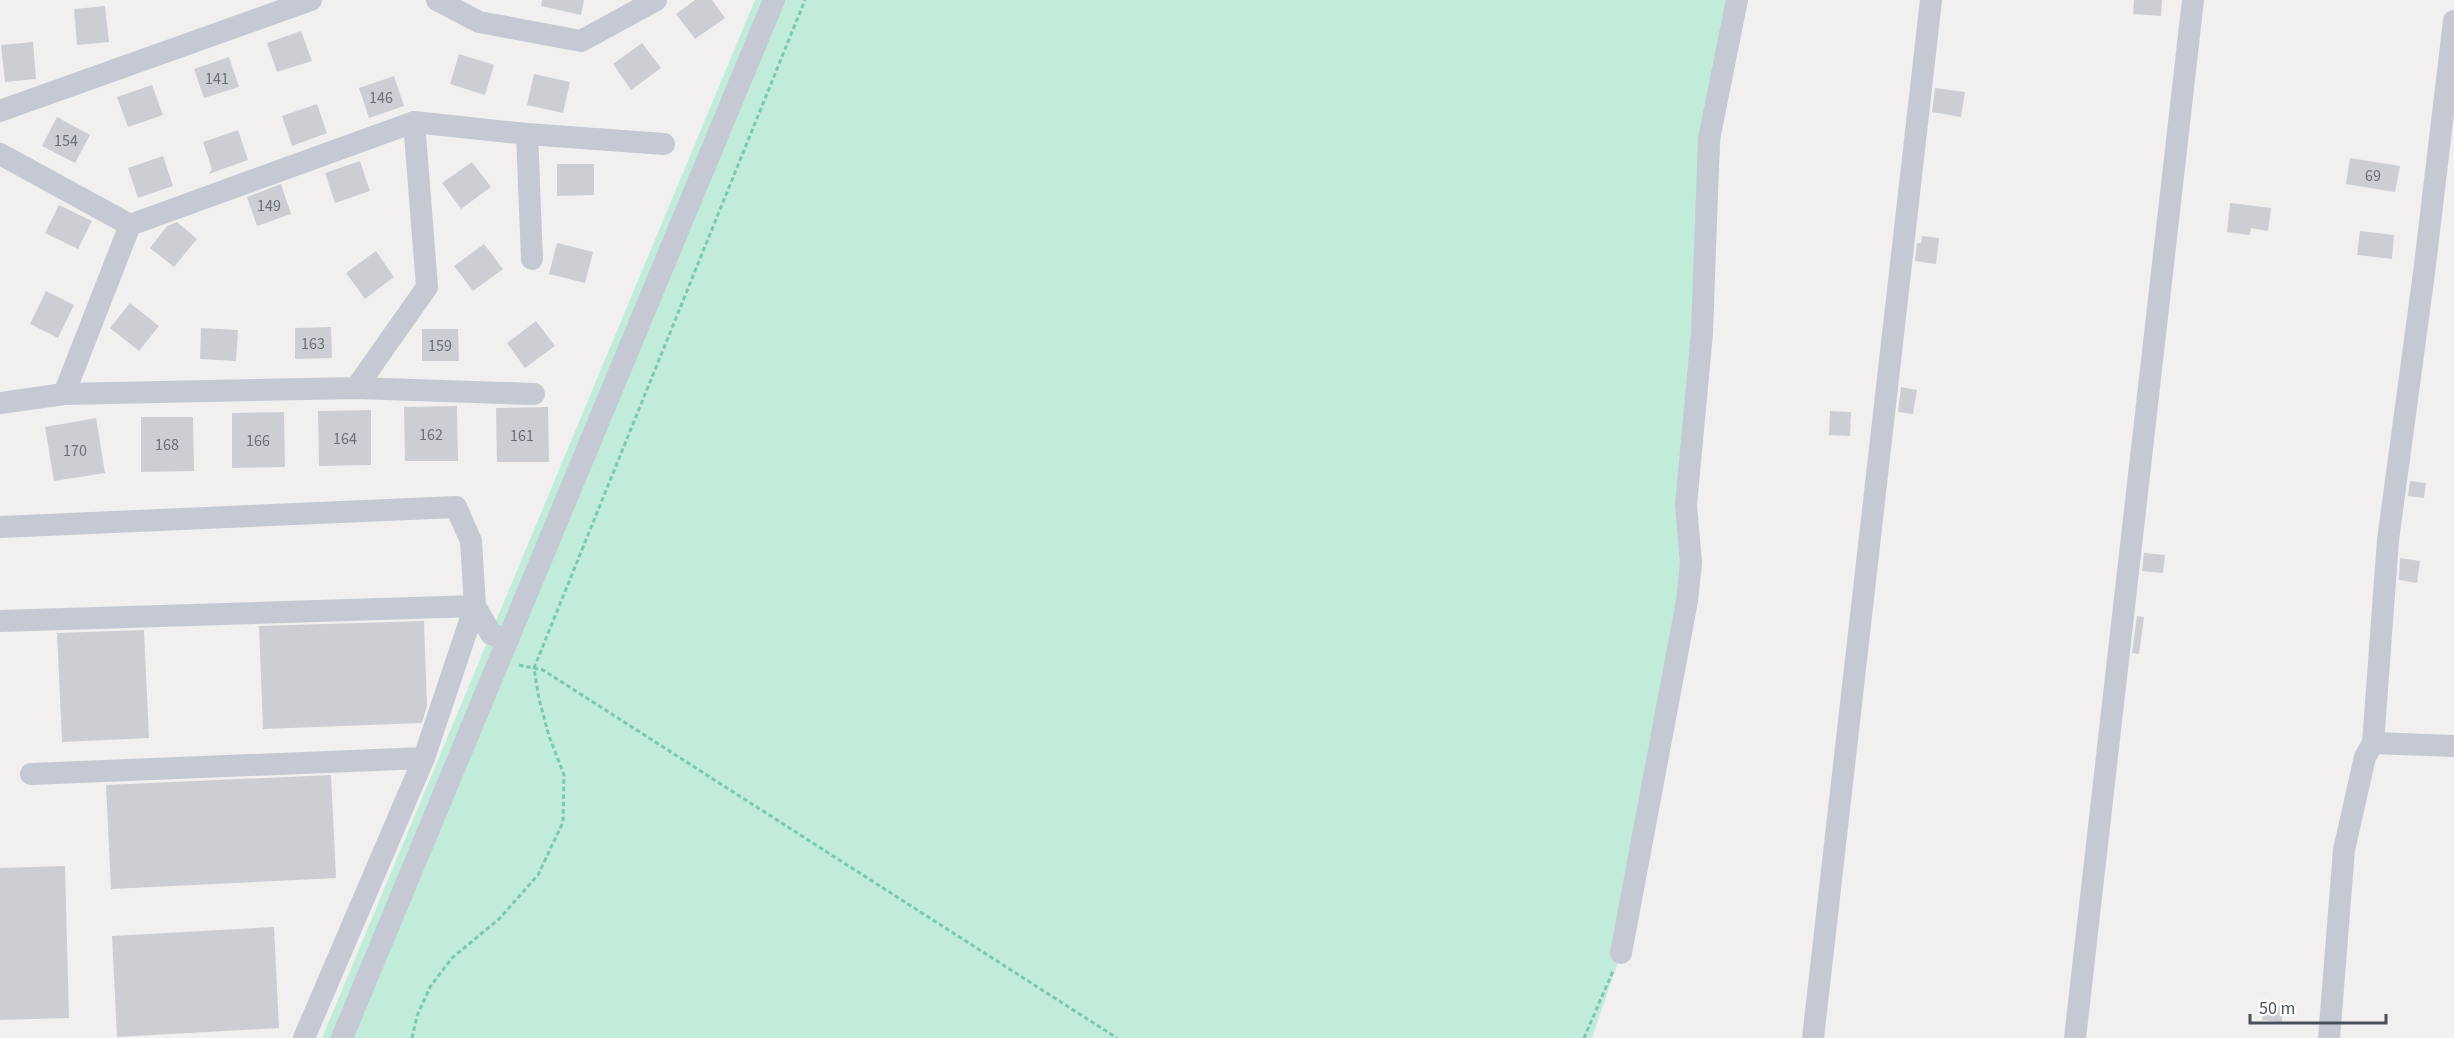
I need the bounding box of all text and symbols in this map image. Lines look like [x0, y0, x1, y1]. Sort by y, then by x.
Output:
house number: 141 [205, 68, 229, 90]
house number: 146 [369, 87, 393, 109]
house number: 154 [54, 130, 78, 152]
house number: 69 [2365, 165, 2381, 187]
house number: 149 [257, 195, 281, 217]
house number: 163 [301, 333, 325, 355]
house number: 159 [428, 335, 452, 357]
house number: 162 [419, 424, 443, 446]
house number: 161 [510, 425, 534, 447]
house number: 164 [333, 428, 357, 450]
house number: 166 [246, 430, 270, 452]
house number: 168 [155, 434, 179, 456]
house number: 170 [63, 440, 87, 462]
scale bar [2250, 987, 2386, 1025]
text: 50 m [2259, 996, 2295, 1021]

